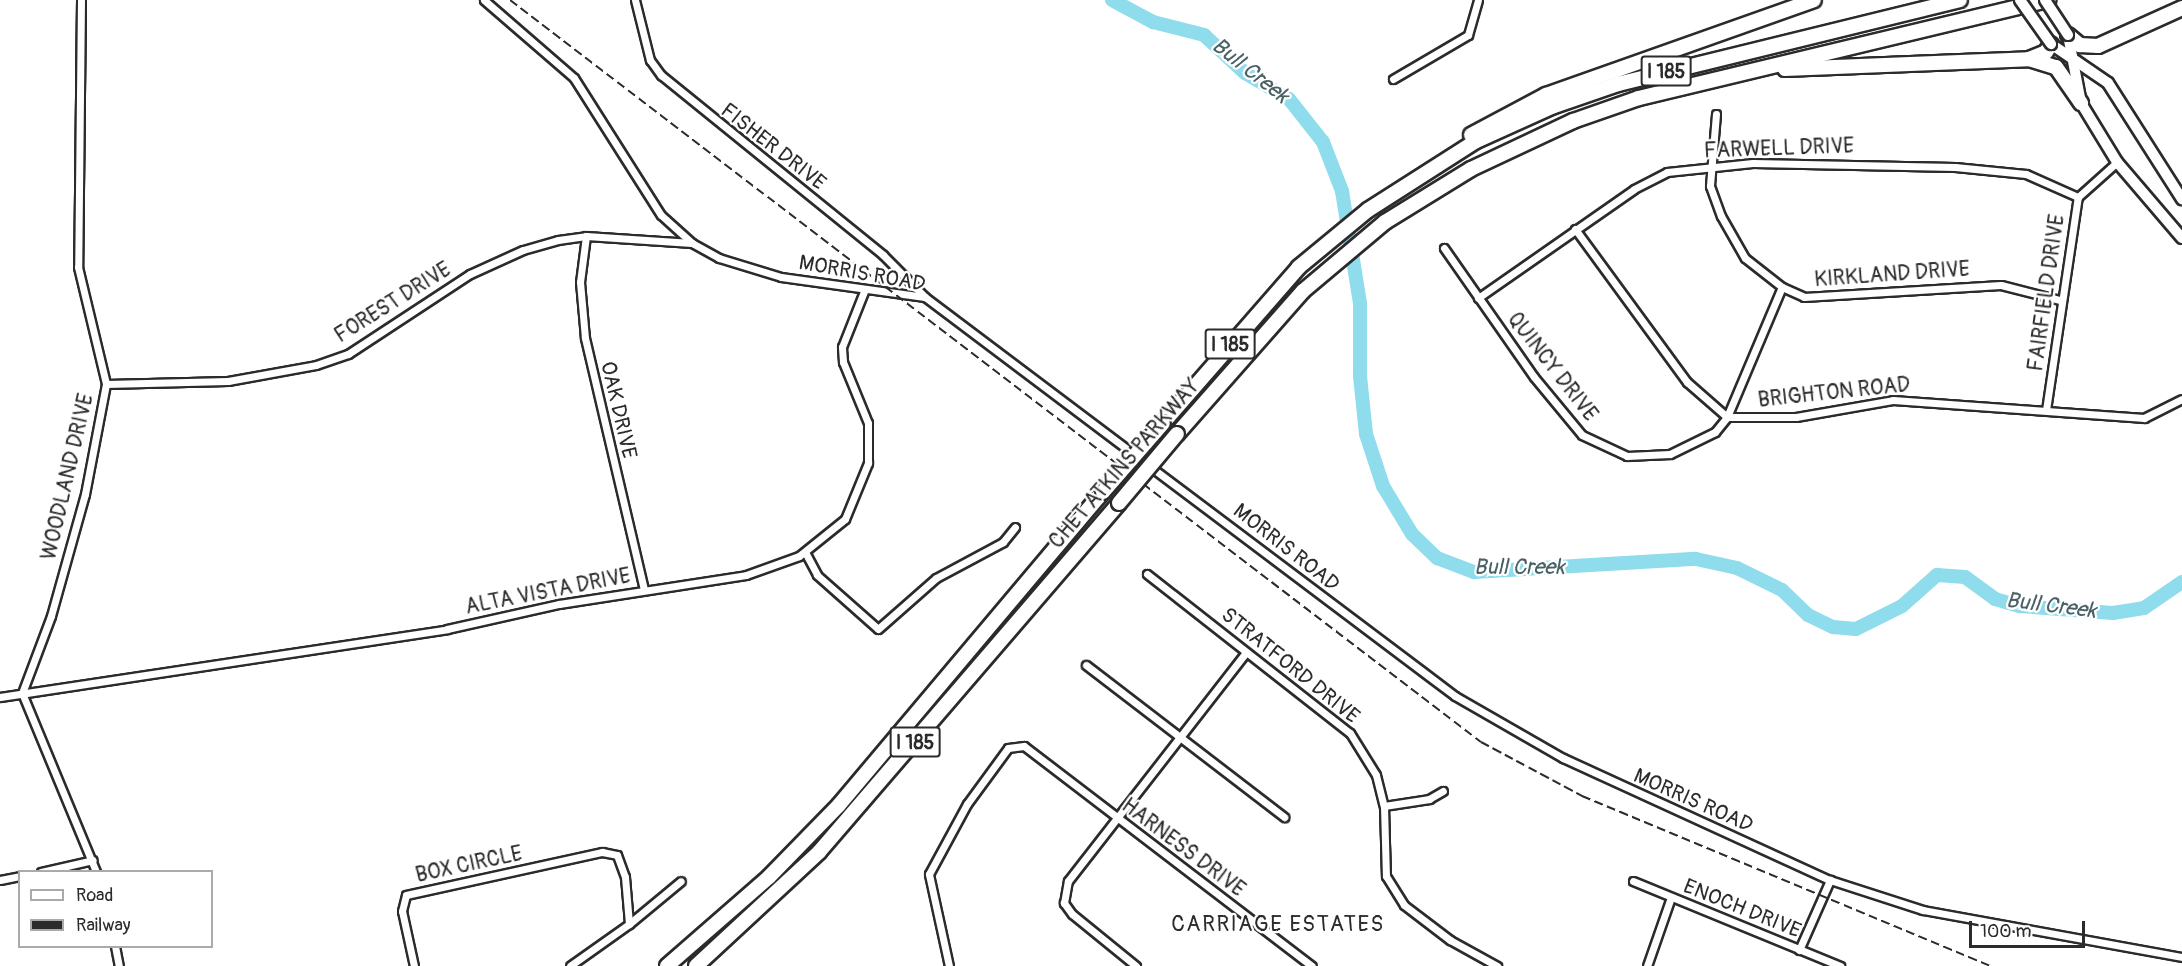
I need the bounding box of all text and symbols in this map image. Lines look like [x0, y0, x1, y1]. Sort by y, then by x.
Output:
water label: Bull Creek [1206, 33, 1294, 109]
road number: I 185 [1640, 54, 1692, 88]
street label: FISHER DRIVE [715, 98, 831, 196]
street label: FARWELL DRIVE [1703, 134, 1855, 164]
street label: FAIRFIELD DRIVE [2024, 213, 2070, 373]
street label: MORRIS ROAD [797, 250, 927, 298]
street label: FOREST DRIVE [330, 257, 456, 349]
street label: KIRKLAND DRIVE [1814, 257, 1970, 293]
street label: QUINCY DRIVE [1502, 308, 1602, 426]
road number: I 185 [1204, 327, 1256, 361]
street label: OAK DRIVE [595, 359, 641, 461]
street label: BRIGHTON ROAD [1757, 372, 1911, 414]
street label: CHET ATKINS PARKWAY [1044, 374, 1206, 554]
street label: WOODLAND DRIVE [37, 391, 99, 563]
street label: MORRIS ROAD [1228, 499, 1344, 597]
water label: Bull Creek [1474, 555, 1564, 581]
street label: ALTA VISTA DRIVE [463, 564, 633, 620]
water label: Bull Creek [2004, 587, 2098, 625]
street label: STRATFORD DRIVE [1216, 603, 1364, 729]
road number: I 185 [890, 725, 940, 759]
street label: MORRIS ROAD [1630, 764, 1756, 838]
street label: HARNESS DRIVE [1116, 793, 1250, 903]
street label: BOX CIRCLE [413, 841, 525, 889]
legend [18, 870, 213, 948]
street label: ENOCH DRIVE [1680, 874, 1804, 944]
text: Road [76, 884, 113, 907]
scale bar [1972, 909, 2088, 947]
district label: CARRIAGE ESTATES [1171, 912, 1385, 938]
text: Railway [76, 914, 131, 937]
text: 100 m [1980, 920, 2032, 943]

